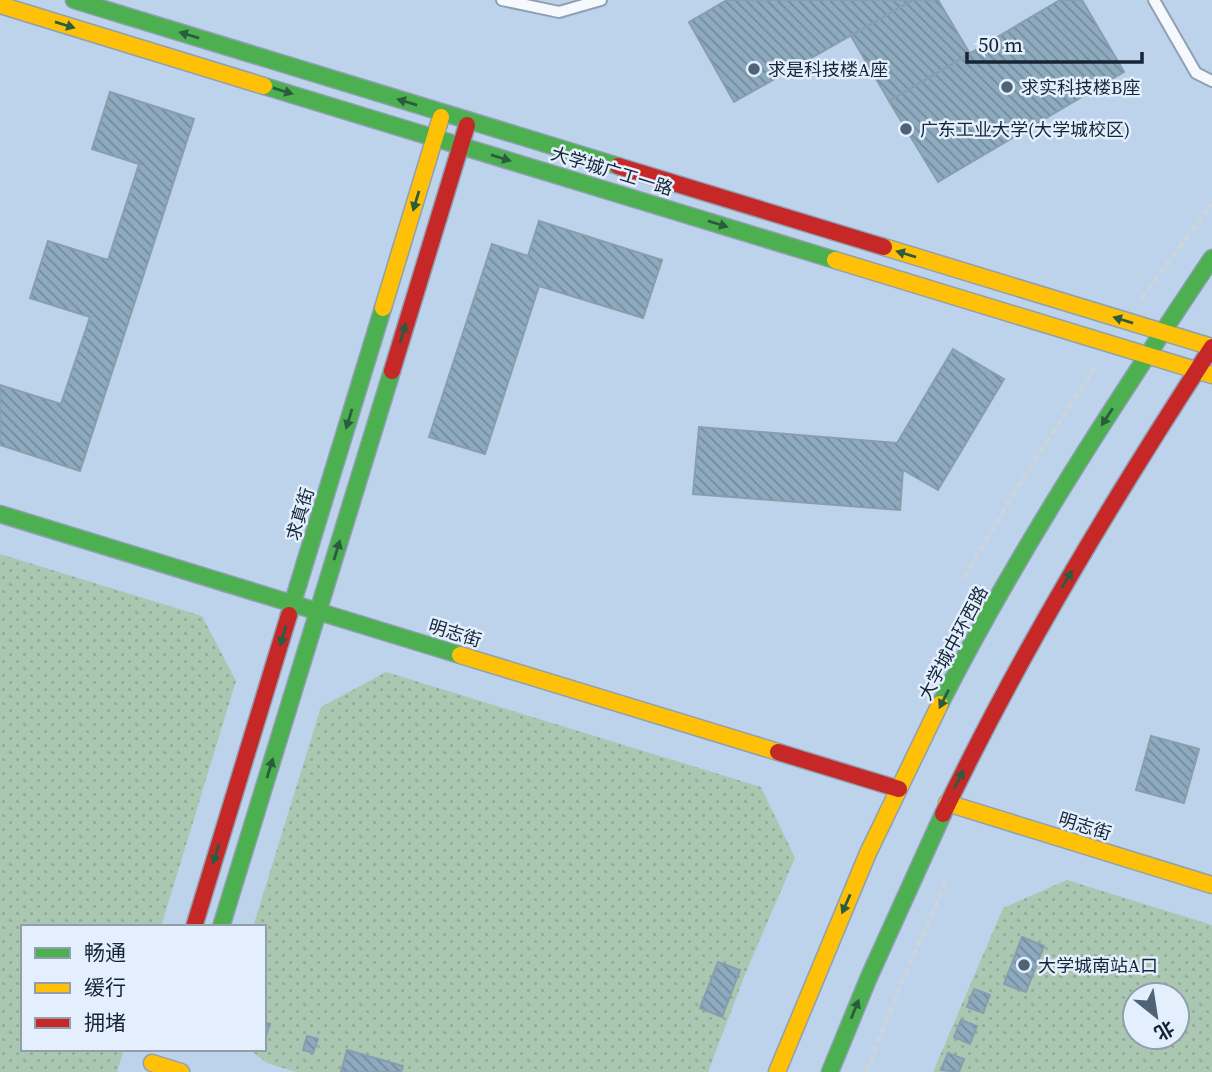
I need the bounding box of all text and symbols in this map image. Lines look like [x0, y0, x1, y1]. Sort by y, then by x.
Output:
one-way arrow [55, 20, 76, 31]
scale bar [967, 21, 1142, 65]
one-way arrow [179, 29, 200, 40]
text: 50 m [978, 30, 1023, 59]
place label: 求是科技楼A座 [768, 57, 888, 82]
marker: 求是科技楼A座 [746, 61, 762, 77]
place label: 求实科技楼B座 [1021, 75, 1140, 100]
marker: 求实科技楼B座 [999, 79, 1015, 95]
one-way arrow [273, 87, 294, 97]
one-way arrow [396, 96, 417, 106]
place label: 广东工业大学(大学城校区) [920, 117, 1130, 142]
marker: 广东工业大学(大学城校区) [898, 121, 914, 137]
street label: 大学城广工一路 [548, 141, 676, 201]
one-way arrow [490, 153, 511, 163]
one-way arrow [410, 191, 420, 212]
one-way arrow [708, 219, 729, 230]
one-way arrow [895, 248, 916, 258]
one-way arrow [1112, 315, 1133, 325]
one-way arrow [399, 322, 409, 343]
one-way arrow [343, 408, 354, 429]
one-way arrow [1100, 408, 1113, 427]
street label: 求真街 [280, 485, 320, 543]
one-way arrow [332, 540, 342, 561]
one-way arrow [1061, 569, 1073, 588]
street label: 大学城中环西路 [912, 582, 994, 704]
street label: 明志街 [426, 613, 484, 653]
one-way arrow [277, 626, 287, 647]
one-way arrow [939, 689, 950, 709]
one-way arrow [265, 757, 276, 778]
one-way arrow [954, 769, 965, 789]
street label: 明志街 [1056, 806, 1114, 846]
one-way arrow [210, 844, 221, 865]
one-way arrow [840, 894, 851, 915]
legend [21, 925, 266, 1051]
text: 畅通 [84, 938, 126, 967]
place label: 大学城南站A口 [1038, 953, 1158, 978]
marker: 大学城南站A口 [1016, 957, 1032, 973]
text: 缓行 [84, 973, 126, 1002]
north arrow [1121, 981, 1191, 1051]
one-way arrow [850, 998, 861, 1019]
text: 拥堵 [84, 1008, 126, 1037]
text: 北 [1150, 1015, 1179, 1047]

